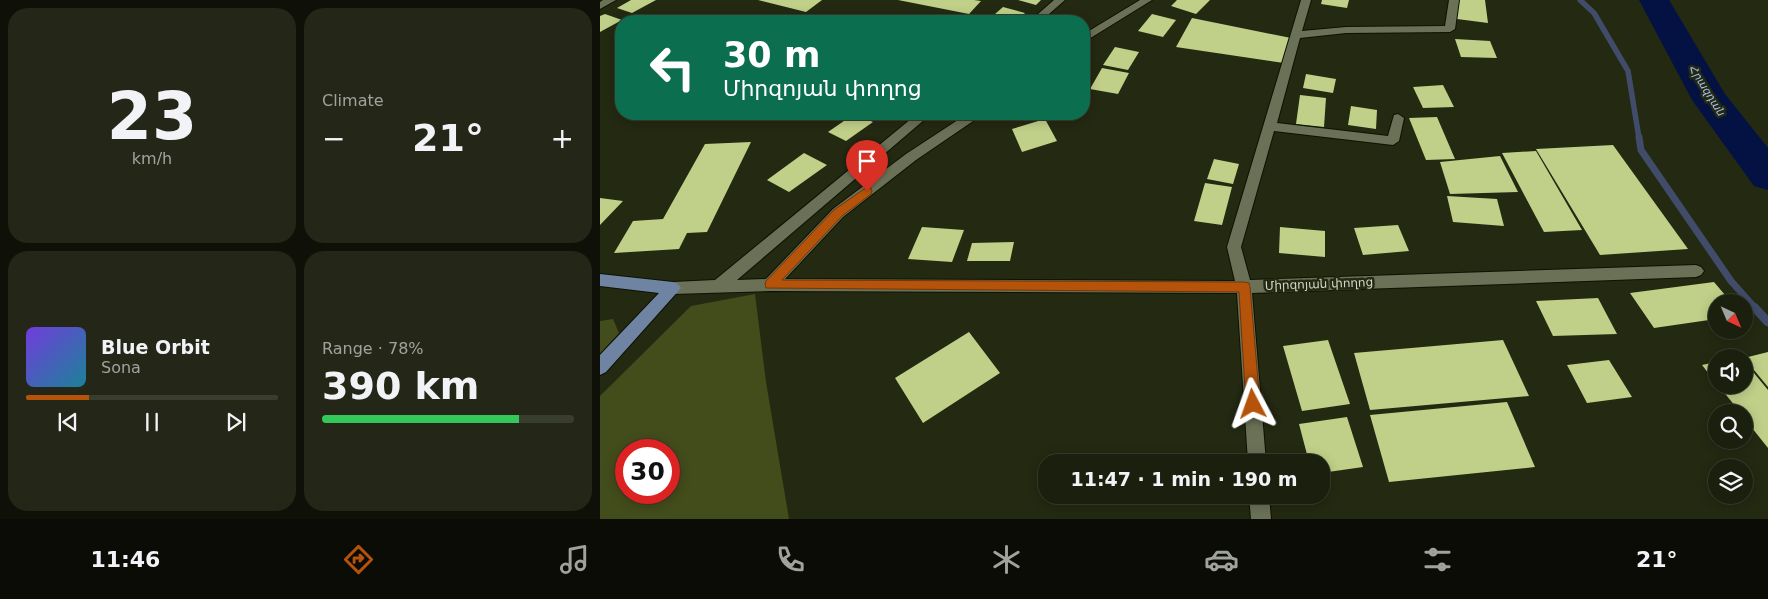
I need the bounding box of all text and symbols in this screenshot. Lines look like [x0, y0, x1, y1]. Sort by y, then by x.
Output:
icon: left [640, 35, 705, 100]
text: 30 m [723, 35, 820, 75]
water label: Հրազդան [1686, 63, 1728, 119]
text: Միրզոյան փողոց [723, 76, 922, 101]
text: 23 [107, 79, 197, 154]
text: Climate [322, 91, 384, 110]
text: 21° [412, 116, 484, 160]
text: − [322, 122, 345, 155]
text: + [551, 122, 574, 155]
pin [846, 140, 888, 191]
icon: arrive [853, 147, 881, 175]
text: km/h [132, 149, 172, 168]
street label: Միրզոյան փողոց [1265, 275, 1373, 293]
north arrow [1708, 294, 1752, 339]
map controls [1708, 294, 1753, 504]
text: Blue Orbit [101, 336, 210, 358]
text: Range · 78% [322, 339, 424, 358]
button: sound [1708, 349, 1753, 394]
text: Sona [101, 358, 141, 377]
text: 390 km [322, 364, 479, 408]
position arrow [1226, 377, 1278, 429]
button: search [1708, 404, 1753, 449]
icon: previous [54, 408, 82, 436]
icon: pause [138, 408, 166, 436]
icon: next [222, 408, 250, 436]
speed limit sign: 30 [615, 439, 680, 504]
button: layers [1708, 459, 1753, 504]
text: 11:47 · 1 min · 190 m [1070, 468, 1298, 490]
icon: directions [341, 542, 376, 577]
icon: music [557, 542, 592, 577]
icon: phone [773, 542, 808, 577]
icon: climate [989, 542, 1024, 577]
icon: car [1204, 542, 1239, 577]
icon: filters [1420, 542, 1455, 577]
text: 11:46 [90, 547, 160, 572]
text: 21° [1636, 547, 1678, 572]

